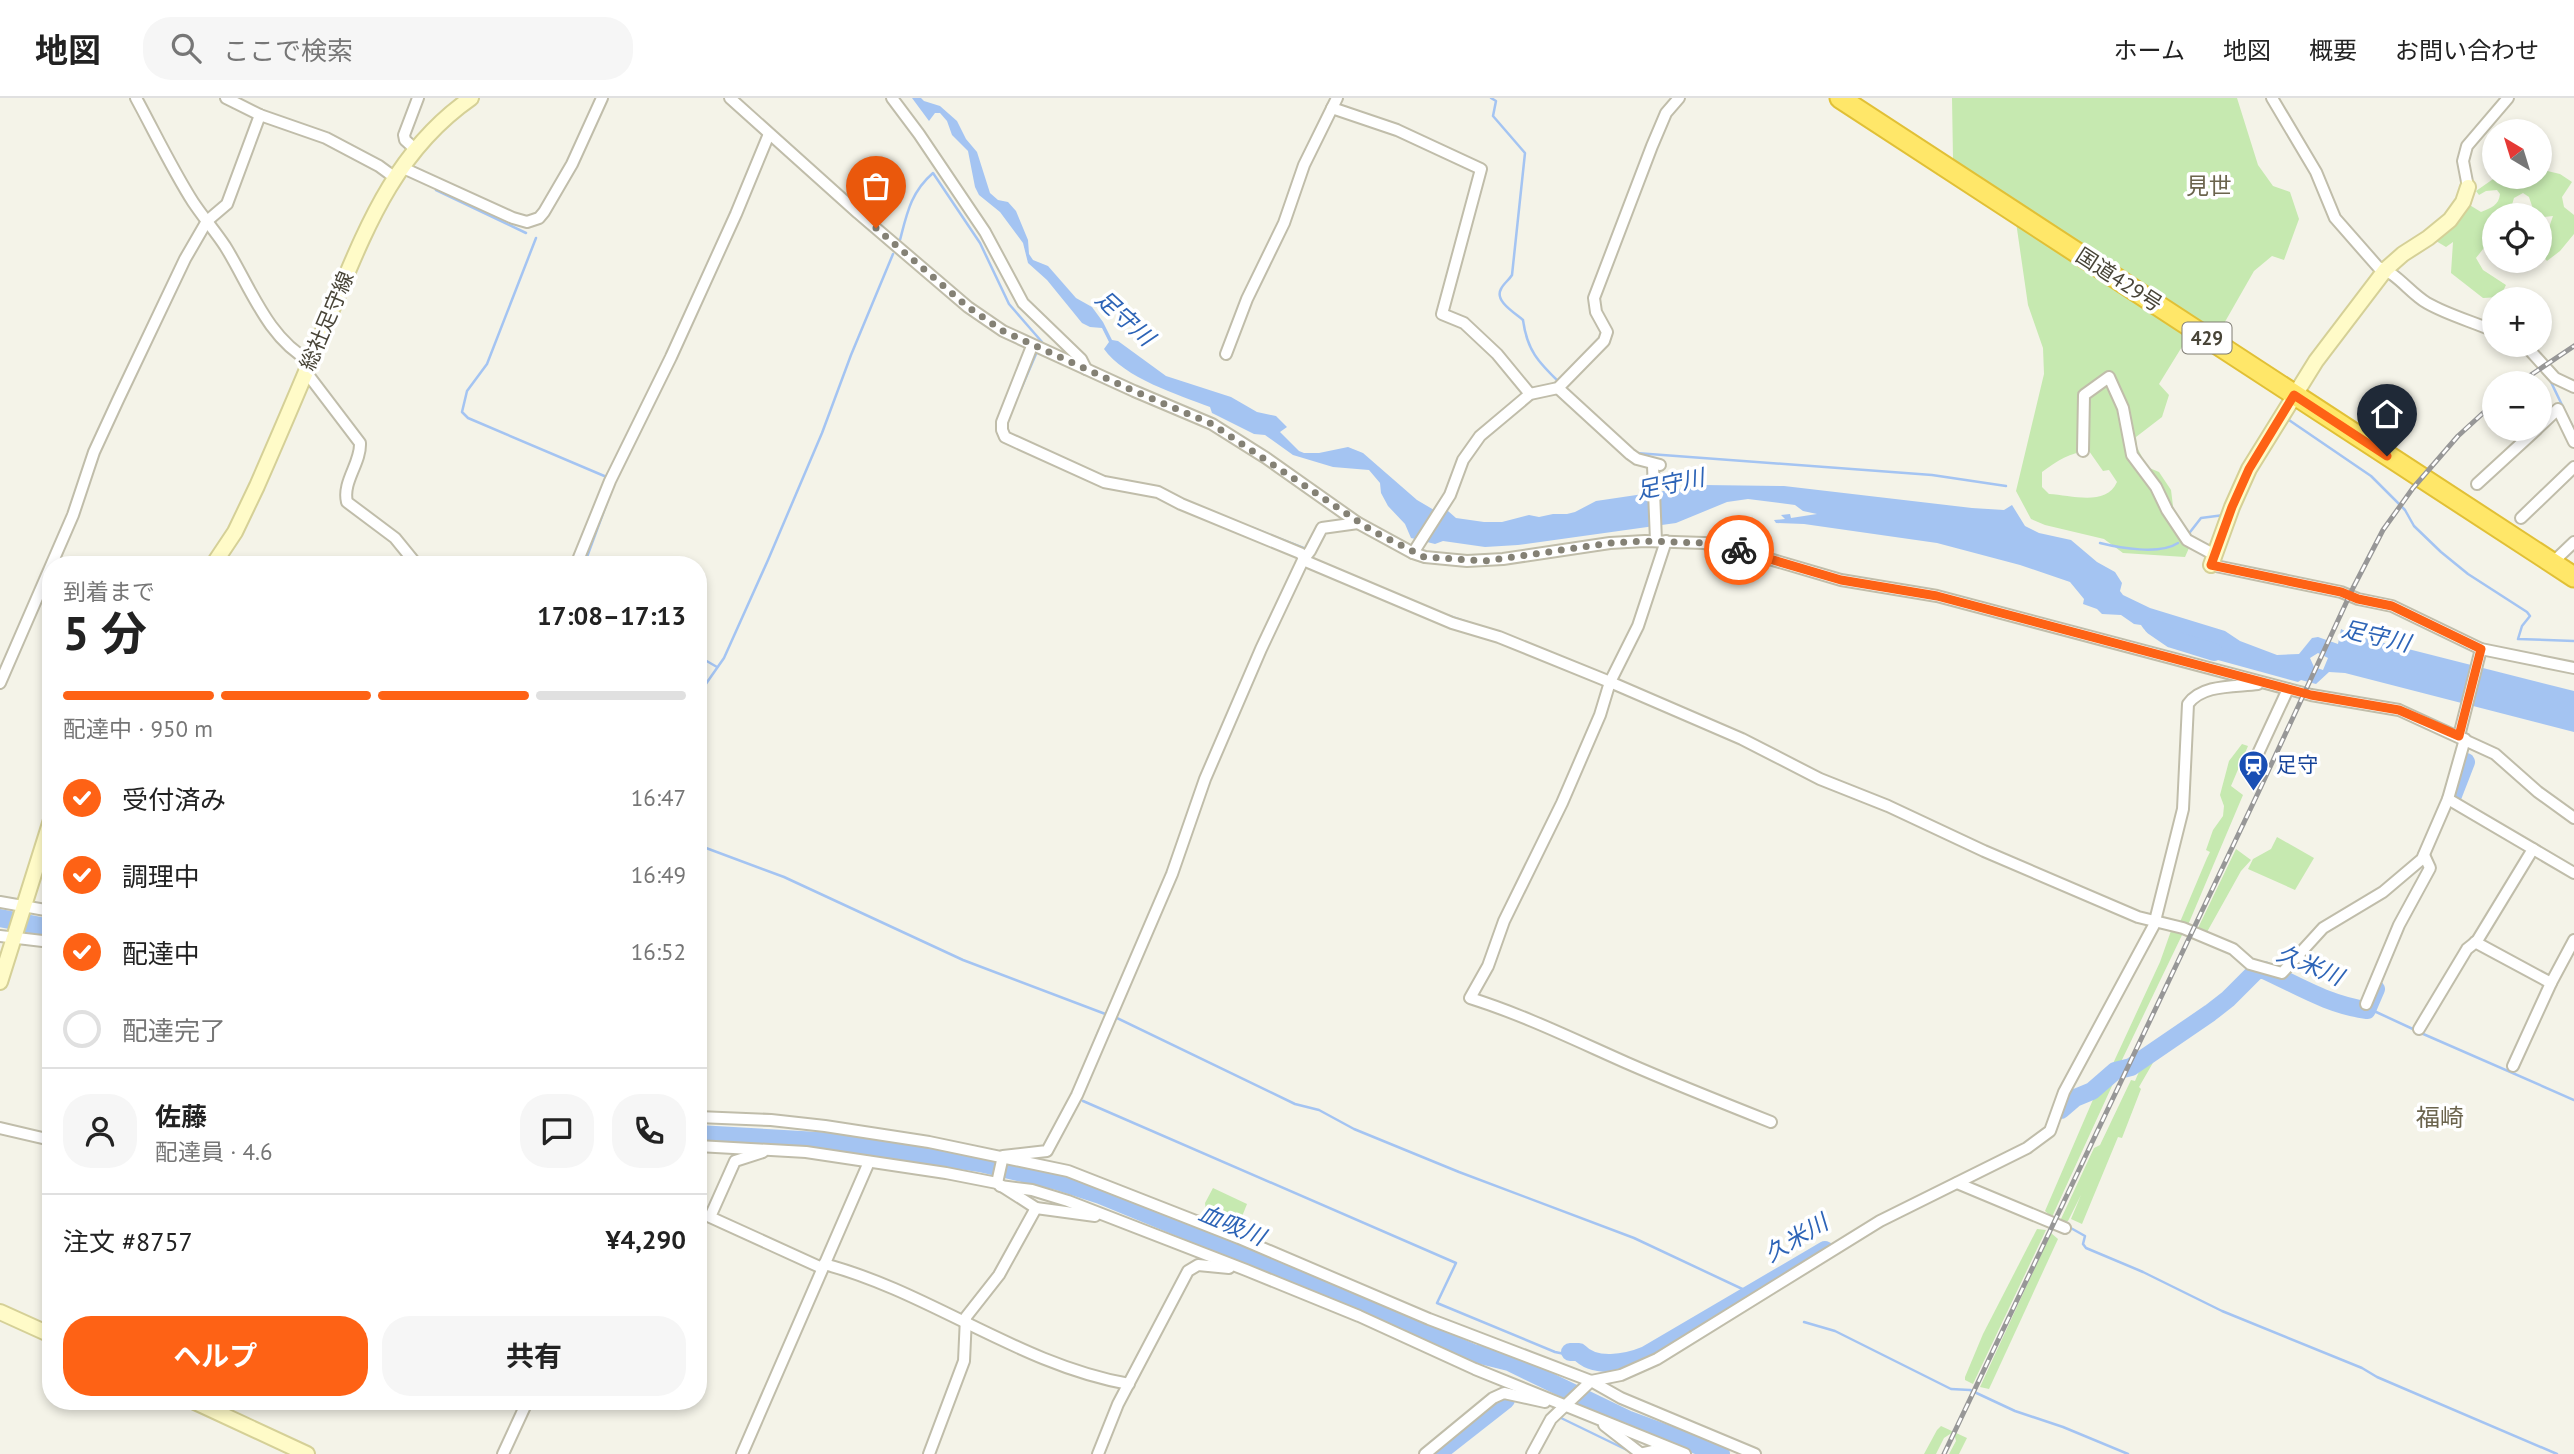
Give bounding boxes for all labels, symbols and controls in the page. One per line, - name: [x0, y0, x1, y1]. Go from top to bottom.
- search box: [143, 17, 633, 80]
- text: 地図: [35, 28, 101, 71]
- icon: search: [167, 29, 205, 67]
- text: ここで検索: [223, 34, 353, 67]
- text: ホーム: [2114, 35, 2185, 66]
- text: 地図: [2223, 35, 2271, 66]
- text: 概要: [2309, 35, 2357, 66]
- text: お問い合わせ: [2395, 35, 2539, 66]
- north arrow: [2482, 119, 2552, 189]
- map controls: [2482, 119, 2552, 441]
- pin: [846, 156, 906, 228]
- icon: bag: [857, 167, 895, 205]
- district label: 見世: [2186, 171, 2232, 200]
- button: locate: [2482, 203, 2552, 273]
- street label: 国道429号: [2071, 242, 2167, 317]
- street label: 総社足守線: [294, 267, 359, 374]
- water label: 足守川: [1090, 284, 1163, 353]
- button: +: [2482, 287, 2552, 357]
- road number: 429: [2182, 322, 2232, 354]
- button: −: [2482, 371, 2552, 441]
- pin: [2357, 384, 2417, 456]
- icon: home: [2368, 395, 2406, 433]
- water label: 足守川: [1633, 462, 1710, 505]
- courier: [1704, 515, 1774, 585]
- icon: bike: [1720, 531, 1758, 569]
- text: 到着まで: [63, 577, 155, 606]
- text: 17:08–17:13: [537, 599, 686, 632]
- text: 5 分: [63, 603, 147, 663]
- water label: 足守川: [2339, 614, 2416, 658]
- text: 配達中 · 950 m: [63, 714, 213, 743]
- station icon: 足守: [2236, 748, 2270, 792]
- place label: 足守: [2276, 751, 2318, 778]
- icon: check: [63, 779, 101, 817]
- text: 受付済み: [122, 783, 226, 816]
- text: 16:47: [631, 783, 686, 812]
- icon: check: [63, 856, 101, 894]
- text: 調理中: [122, 860, 200, 893]
- text: 16:49: [631, 860, 686, 889]
- icon: check: [63, 933, 101, 971]
- text: 配達中: [122, 937, 200, 970]
- text: 16:52: [631, 937, 686, 966]
- water label: 久米川: [2273, 938, 2350, 993]
- text: 配達完了: [122, 1014, 226, 1047]
- button: person: [63, 1094, 137, 1168]
- button: chat: [520, 1094, 594, 1168]
- button: phone: [612, 1094, 686, 1168]
- text: 佐藤: [155, 1100, 207, 1133]
- district label: 福崎: [2416, 1102, 2464, 1133]
- text: 配達員 · 4.6: [155, 1137, 272, 1166]
- water label: 血吸川: [1195, 1198, 1272, 1253]
- water label: 久米川: [1759, 1206, 1835, 1268]
- text: ¥4,290: [606, 1223, 686, 1256]
- text: 注文 #8757: [63, 1225, 193, 1258]
- button: ヘルプ: [63, 1316, 368, 1396]
- button: 共有: [382, 1316, 686, 1396]

